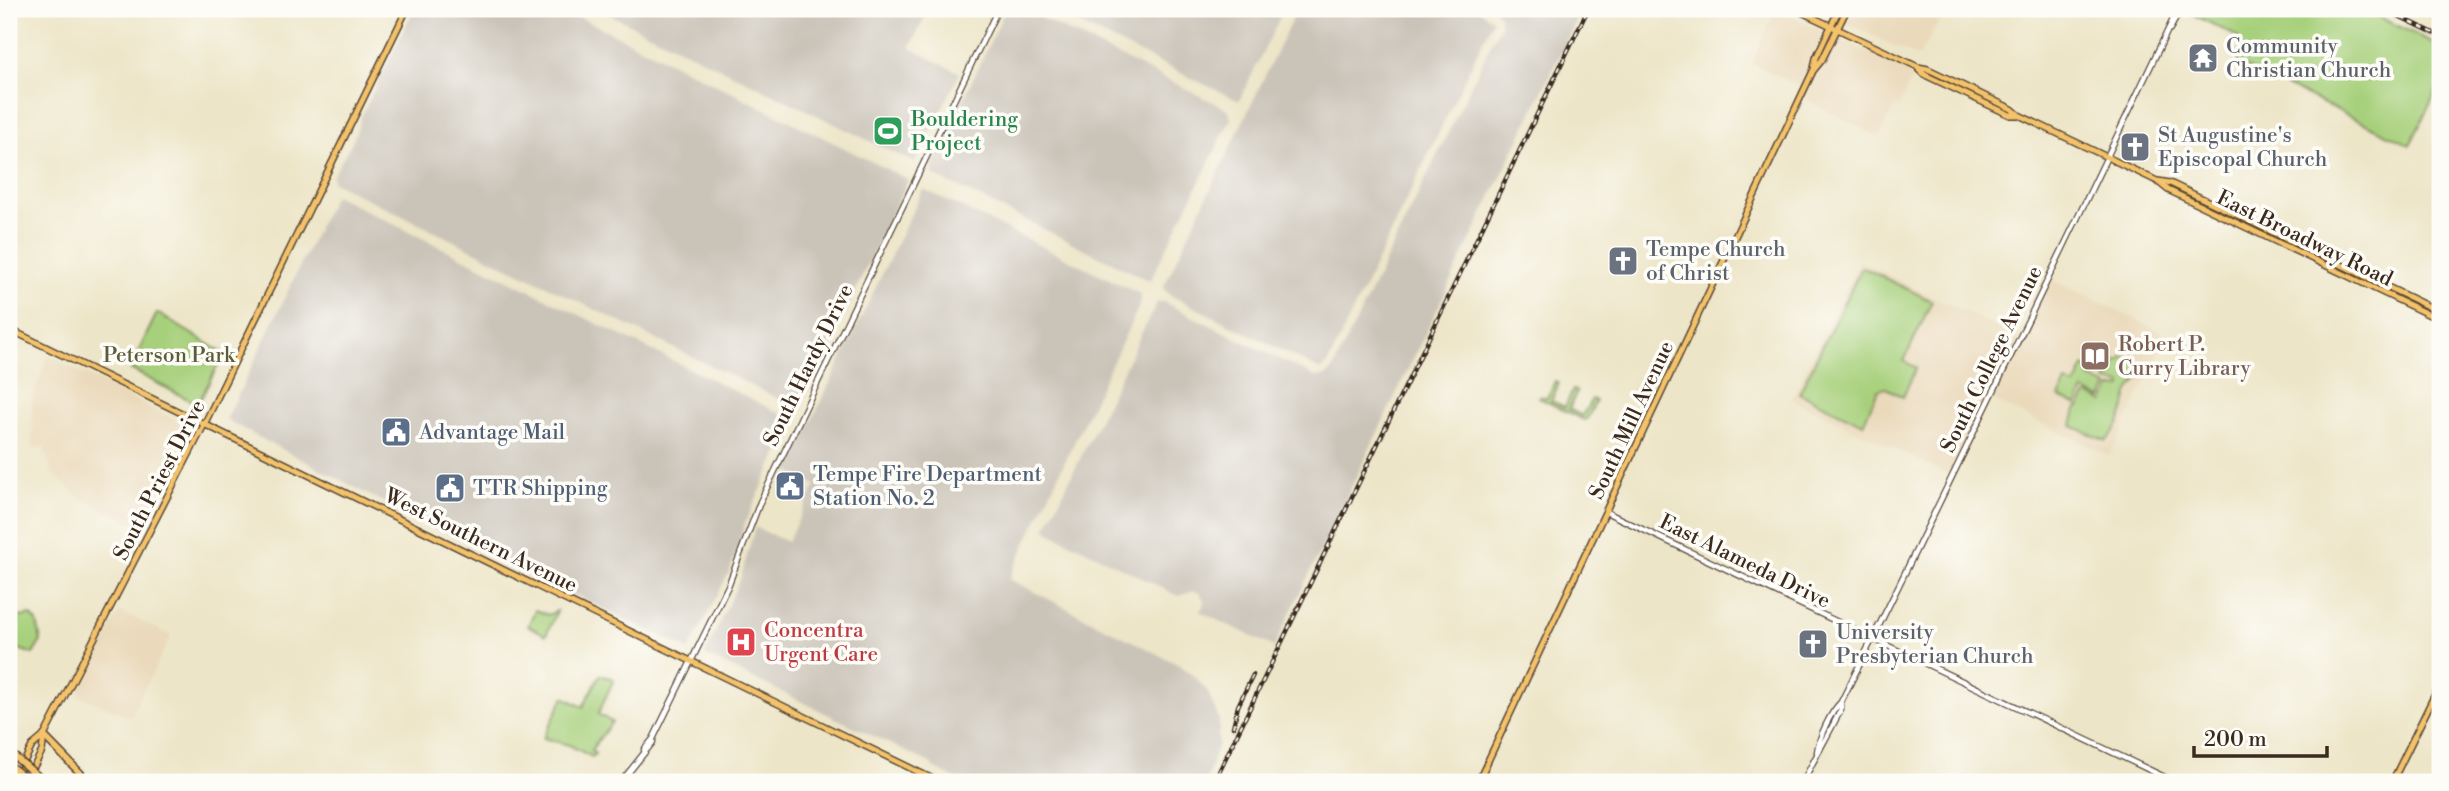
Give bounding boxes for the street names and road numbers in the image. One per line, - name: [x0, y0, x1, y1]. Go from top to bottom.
- street label: East Broadway Road: [2212, 185, 2397, 293]
- street label: South College Avenue: [1935, 262, 2048, 457]
- street label: South Hardy Drive: [758, 280, 859, 451]
- street label: South Mill Avenue: [1584, 337, 1680, 504]
- street label: South Priest Drive: [108, 396, 212, 565]
- street label: West Southern Avenue: [379, 482, 581, 599]
- street label: East Alameda Drive: [1655, 509, 1834, 615]

